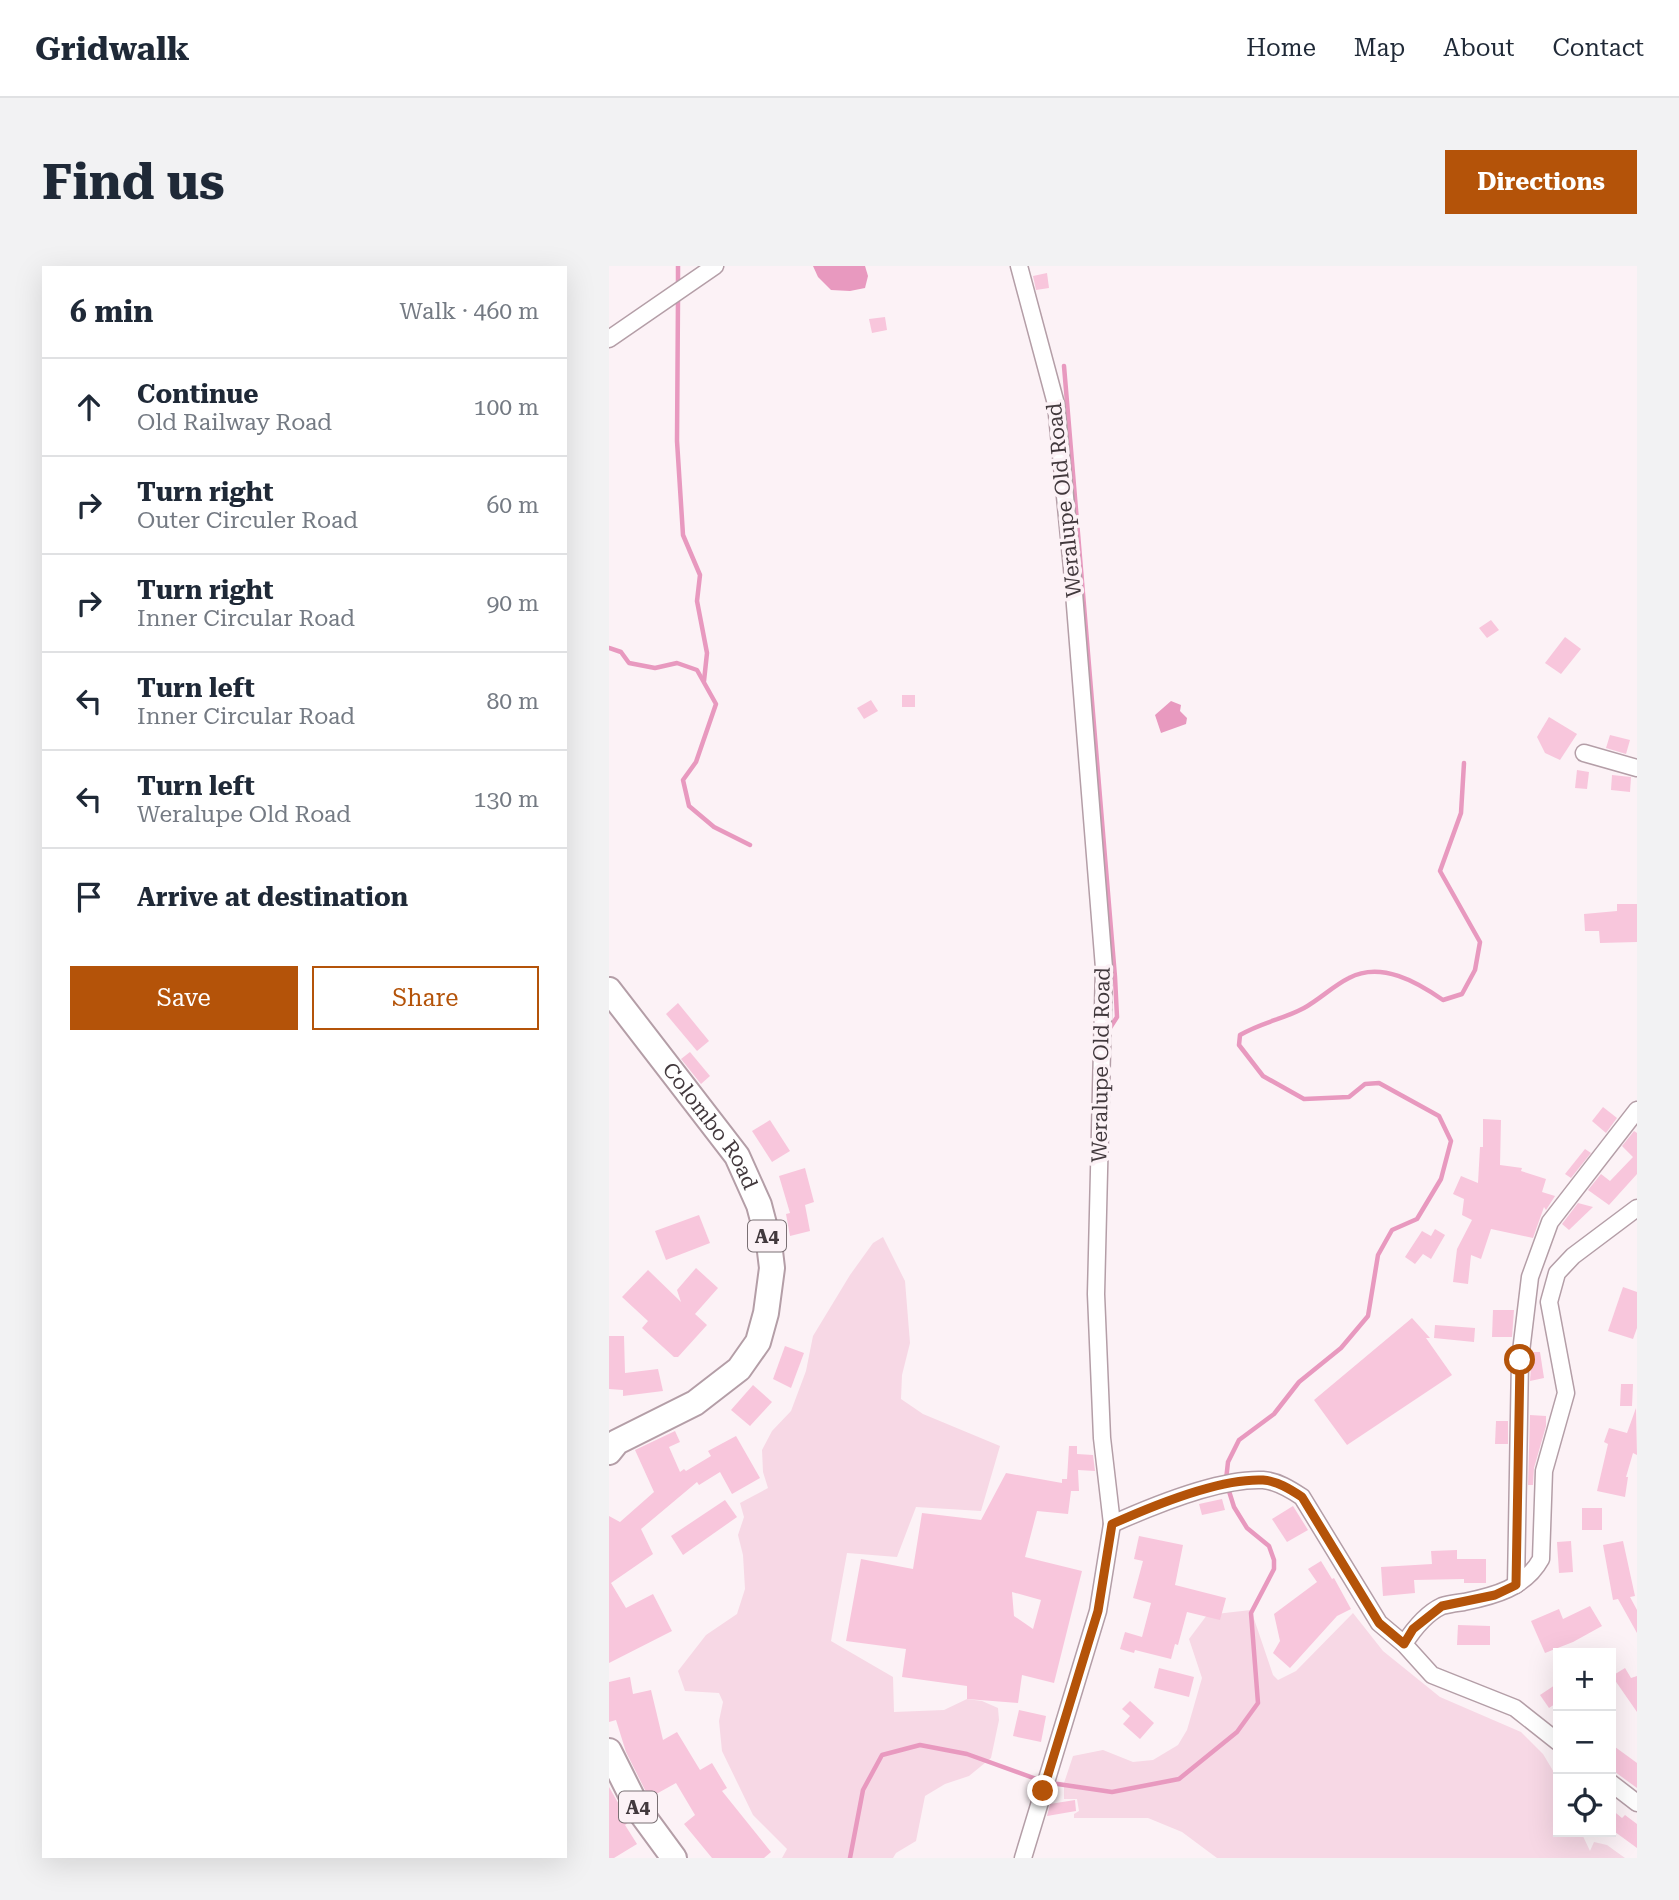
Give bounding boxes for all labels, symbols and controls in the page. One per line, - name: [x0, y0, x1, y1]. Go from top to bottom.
- text: Gridwalk: [35, 29, 189, 68]
- text: Home: [1246, 34, 1316, 62]
- text: Map: [1354, 34, 1405, 62]
- text: About: [1443, 34, 1514, 62]
- text: Contact: [1552, 34, 1644, 62]
- button: Directions: [1445, 150, 1637, 214]
- text: Find us: [42, 154, 225, 211]
- text: 6 min: [70, 294, 153, 329]
- text: Walk · 460 m: [400, 298, 539, 325]
- text: Continue: [137, 379, 259, 409]
- icon: ahead: [70, 388, 108, 426]
- text: 100 m: [474, 394, 539, 421]
- street label: Weralupe Old Road: [1042, 401, 1086, 598]
- text: Old Railway Road: [137, 409, 332, 436]
- text: Turn right: [137, 477, 273, 507]
- icon: right: [70, 486, 108, 524]
- text: 60 m: [486, 492, 539, 519]
- text: Outer Circuler Road: [137, 507, 358, 534]
- text: Turn right: [137, 575, 273, 605]
- icon: right: [70, 584, 108, 622]
- text: 90 m: [486, 590, 539, 617]
- text: Inner Circular Road: [137, 605, 355, 632]
- text: Turn left: [137, 673, 255, 703]
- icon: left: [70, 682, 108, 720]
- text: 80 m: [486, 688, 539, 715]
- text: Inner Circular Road: [137, 703, 355, 730]
- text: Turn left: [137, 771, 255, 801]
- icon: left: [70, 780, 108, 818]
- text: 130 m: [474, 786, 539, 813]
- text: Weralupe Old Road: [137, 801, 351, 828]
- icon: arrive: [70, 878, 108, 916]
- text: Arrive at destination: [137, 882, 408, 912]
- button: Save: [70, 966, 298, 1030]
- button: Share: [312, 966, 539, 1030]
- street label: Weralupe Old Road: [1087, 967, 1115, 1163]
- street label: Colombo Road: [658, 1058, 763, 1194]
- road number: A4: [748, 1220, 786, 1252]
- route start: [1504, 1344, 1535, 1375]
- map controls: [1553, 1648, 1616, 1837]
- button: +: [1553, 1648, 1616, 1711]
- button: −: [1553, 1711, 1616, 1774]
- button: locate: [1553, 1774, 1616, 1837]
- route end: [1027, 1775, 1058, 1806]
- road number: A4: [619, 1792, 657, 1822]

